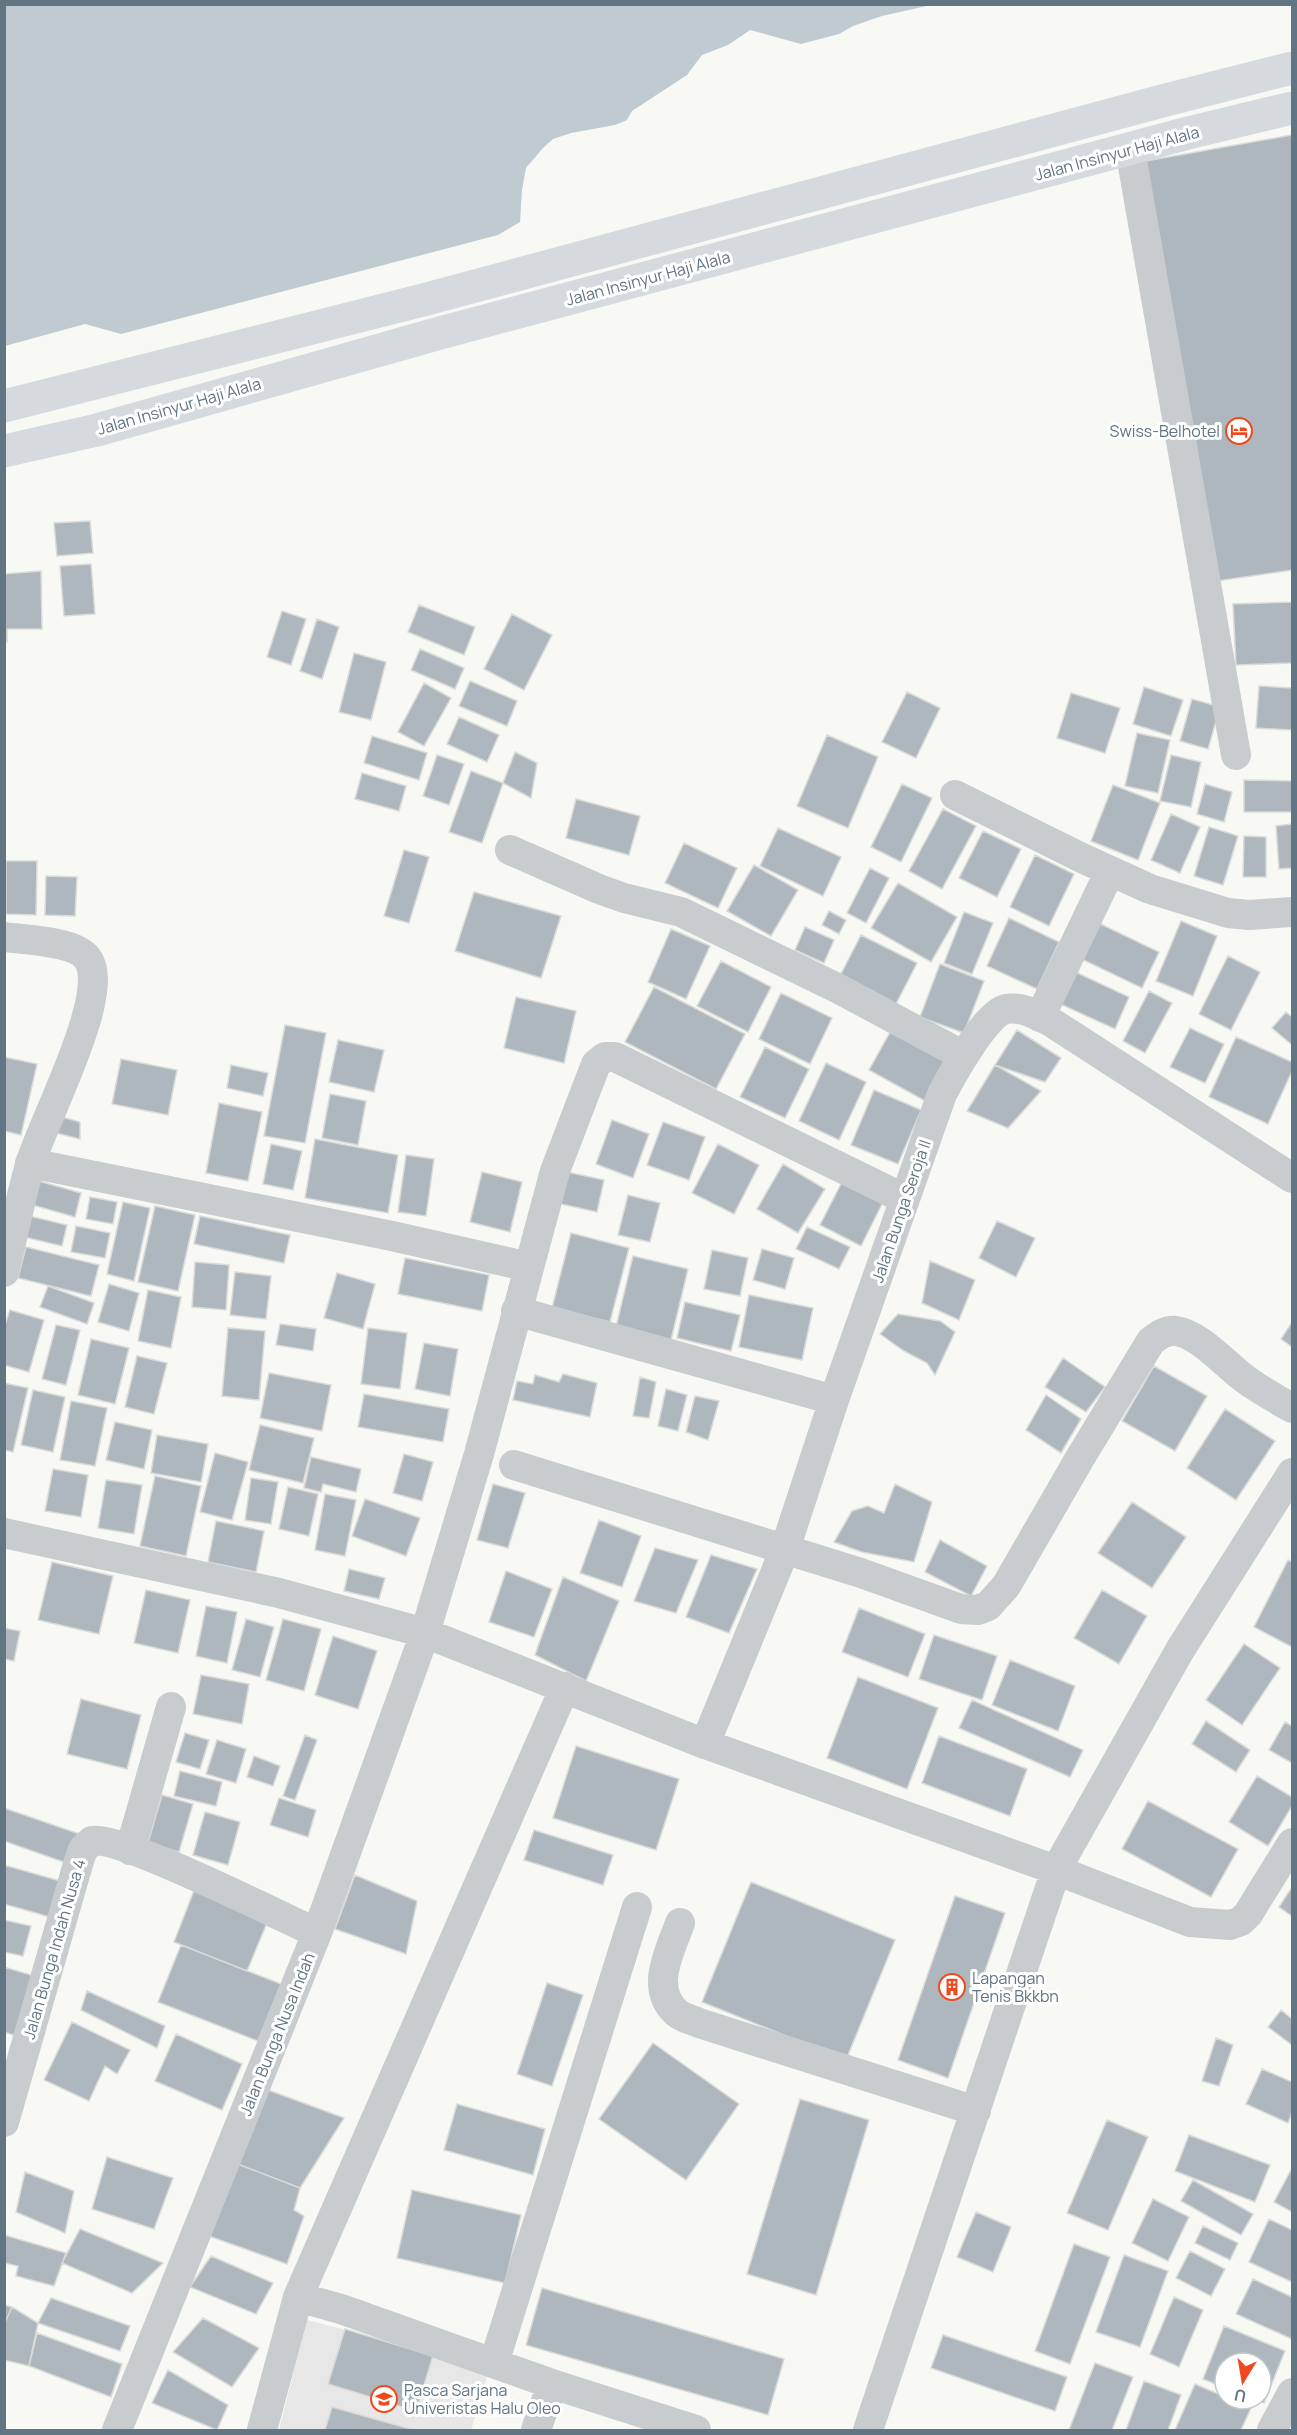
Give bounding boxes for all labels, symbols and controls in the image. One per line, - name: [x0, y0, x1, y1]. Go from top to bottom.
- street label: Jalan Insinyur Haji Alala: [1032, 120, 1202, 186]
- street label: Jalan Insinyur Haji Alala: [563, 245, 733, 311]
- street label: Jalan Insinyur Haji Alala: [95, 372, 263, 440]
- hotel icon: Swiss-Belhotel: [1224, 416, 1254, 446]
- place label: Swiss-Belhotel: [1110, 420, 1220, 442]
- street label: Jalan Bunga Seroja II: [866, 1137, 936, 1285]
- street label: Jalan Bunga Indah Nusa 4: [18, 1856, 90, 2042]
- street label: Jalan Bunga Nusa Indah: [234, 1949, 320, 2119]
- place label: Lapangan Tenis Bkkbn: [972, 1967, 1059, 2007]
- building icon: Lapangan Tenis Bkkbn: [937, 1972, 967, 2002]
- north arrow: [1213, 2351, 1273, 2411]
- place label: Pasca Sarjana Univeristas Halu Oleo: [404, 2379, 561, 2419]
- school or university icon: Pasca Sarjana Univeristas Halu Oleo: [369, 2384, 399, 2414]
- text: U: [1232, 2384, 1248, 2408]

